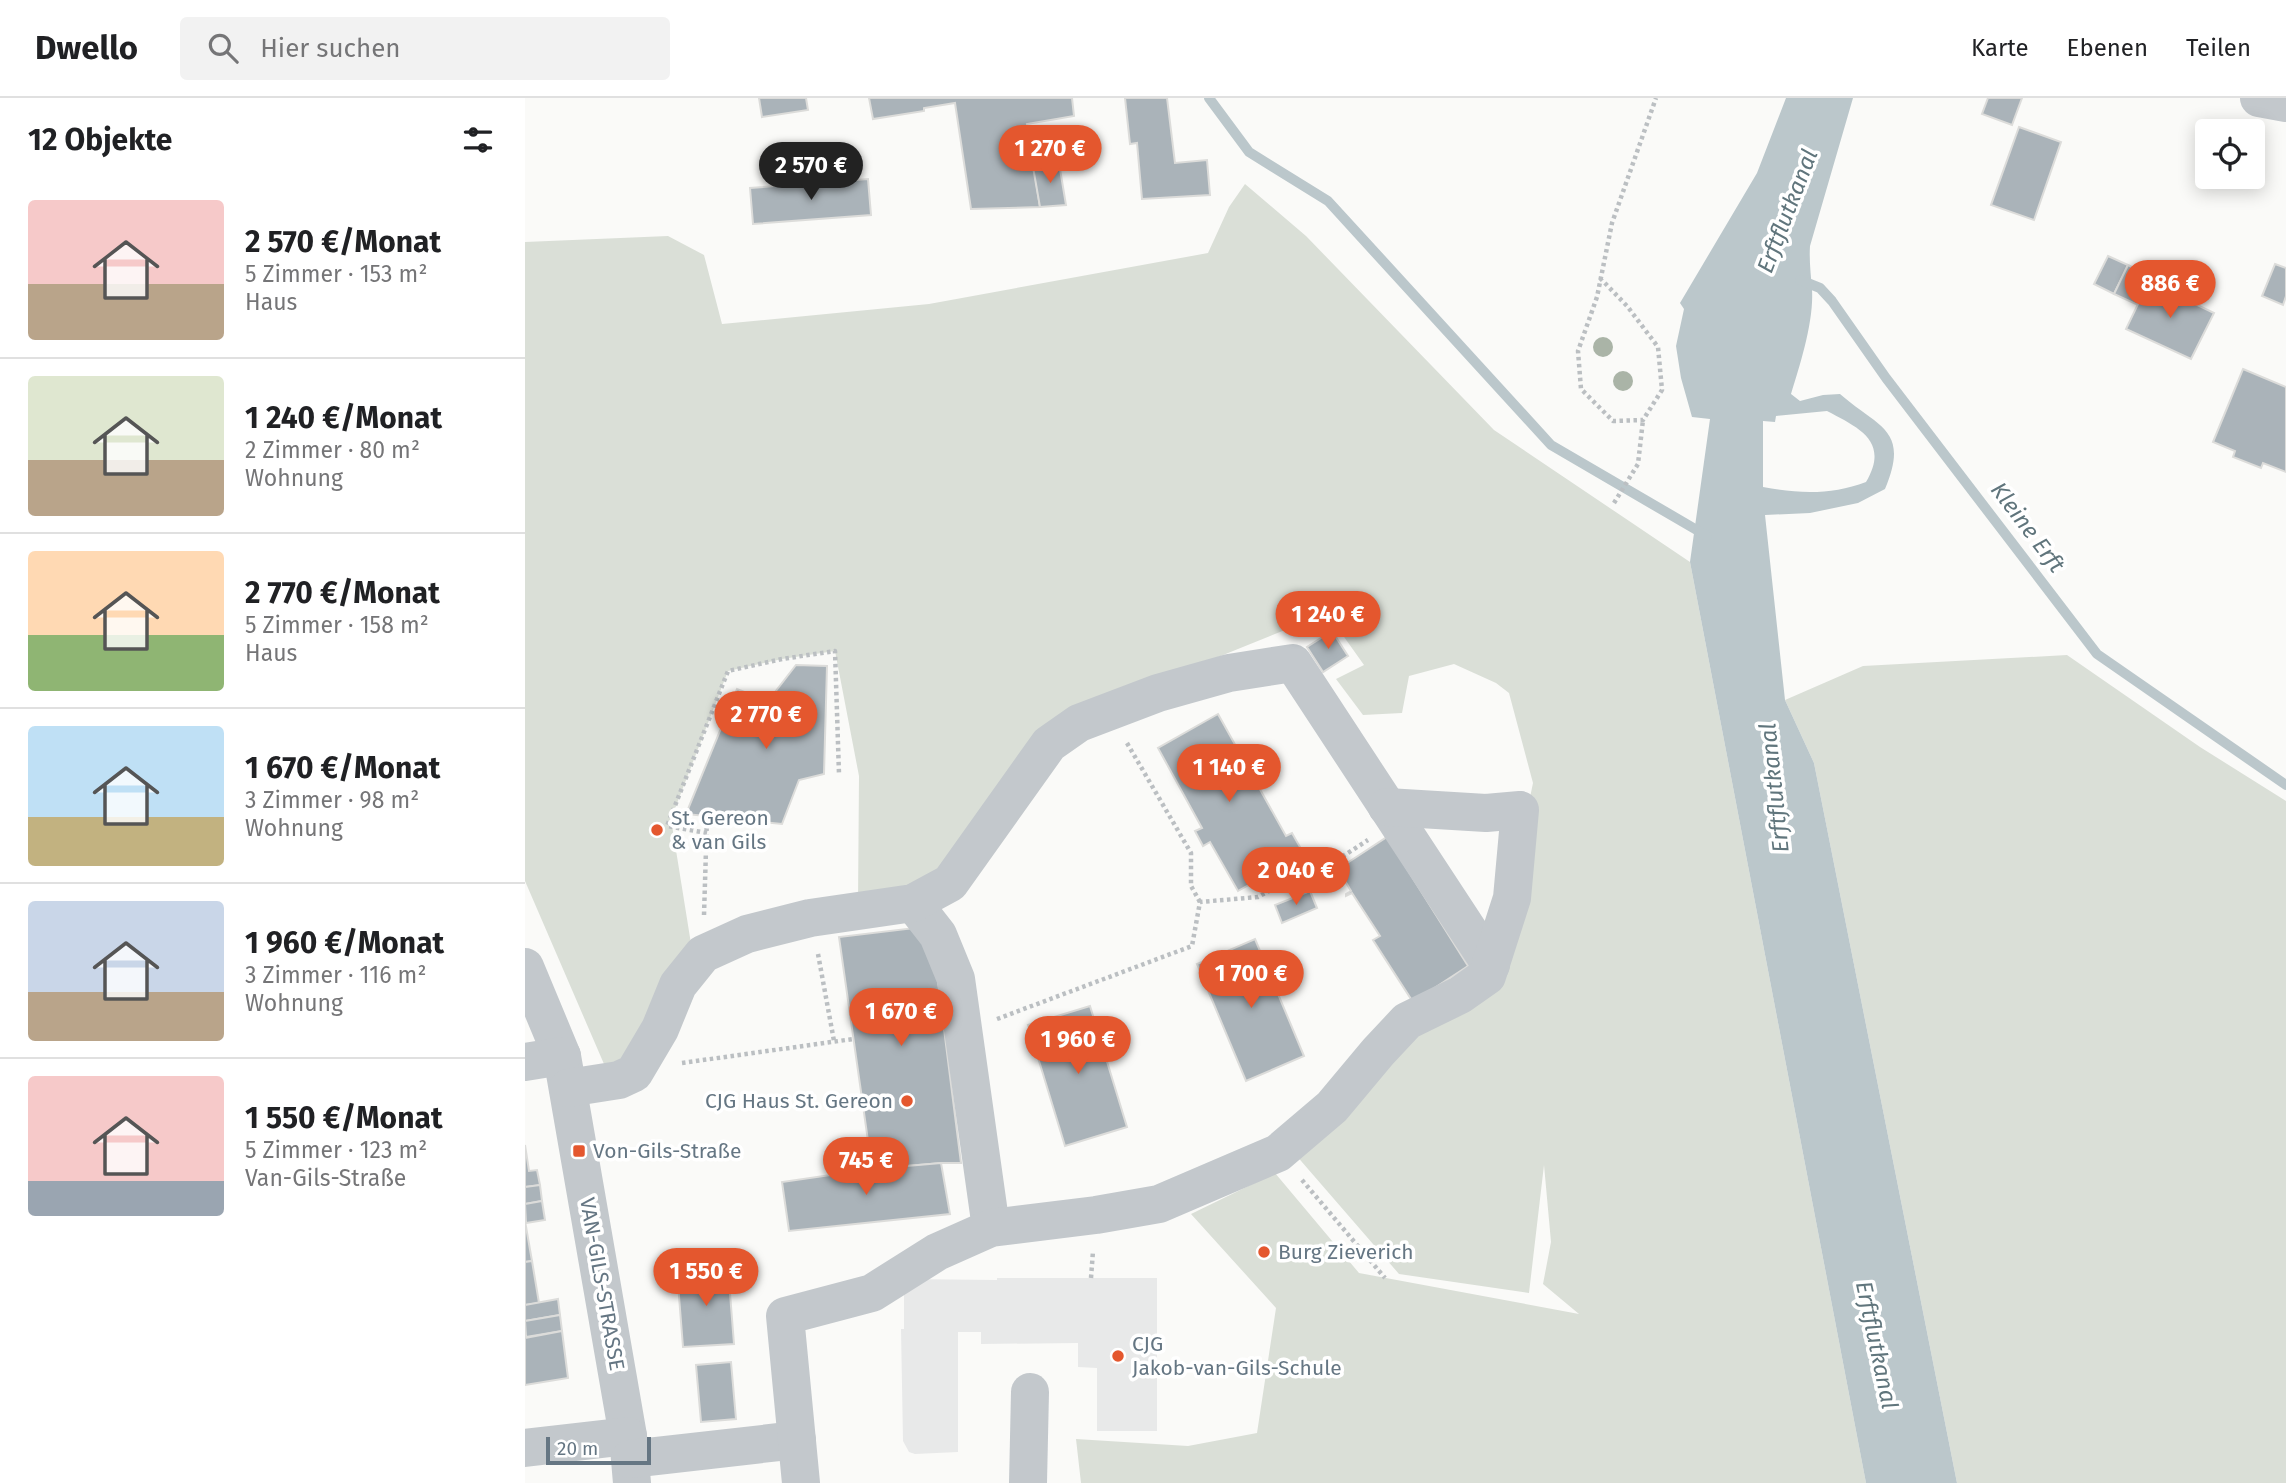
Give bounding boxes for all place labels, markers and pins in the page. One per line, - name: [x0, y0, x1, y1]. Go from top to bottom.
- pin: 1 270 €: [985, 126, 1115, 185]
- pin: 2 570 €: [746, 142, 876, 202]
- pin: 886 €: [2121, 260, 2219, 320]
- pin: 1 240 €: [1263, 592, 1393, 651]
- pin: 2 770 €: [701, 692, 831, 751]
- pin: 1 140 €: [1164, 744, 1294, 804]
- place label: St. Gereon & van Gils: [671, 805, 769, 855]
- marker: St. Gereon & van Gils: [649, 822, 665, 838]
- pin: 2 040 €: [1231, 848, 1361, 907]
- pin: 1 700 €: [1186, 950, 1316, 1010]
- pin: 1 670 €: [836, 988, 966, 1048]
- pin: 1 960 €: [1013, 1016, 1143, 1076]
- place label: CJG Haus St. Gereon: [705, 1088, 893, 1114]
- marker: CJG Haus St. Gereon: [899, 1093, 915, 1109]
- place label: Von-Gils-Straße: [593, 1138, 741, 1164]
- pin: 745 €: [817, 1138, 915, 1197]
- marker: Von-Gils-Straße: [571, 1143, 587, 1159]
- place label: Burg Zieverich: [1278, 1239, 1414, 1265]
- marker: Burg Zieverich: [1256, 1244, 1272, 1260]
- pin: 1 550 €: [641, 1248, 771, 1308]
- place label: CJG Jakob-van-Gils-Schule: [1132, 1331, 1342, 1381]
- marker: CJG Jakob-van-Gils-Schule: [1110, 1348, 1126, 1364]

